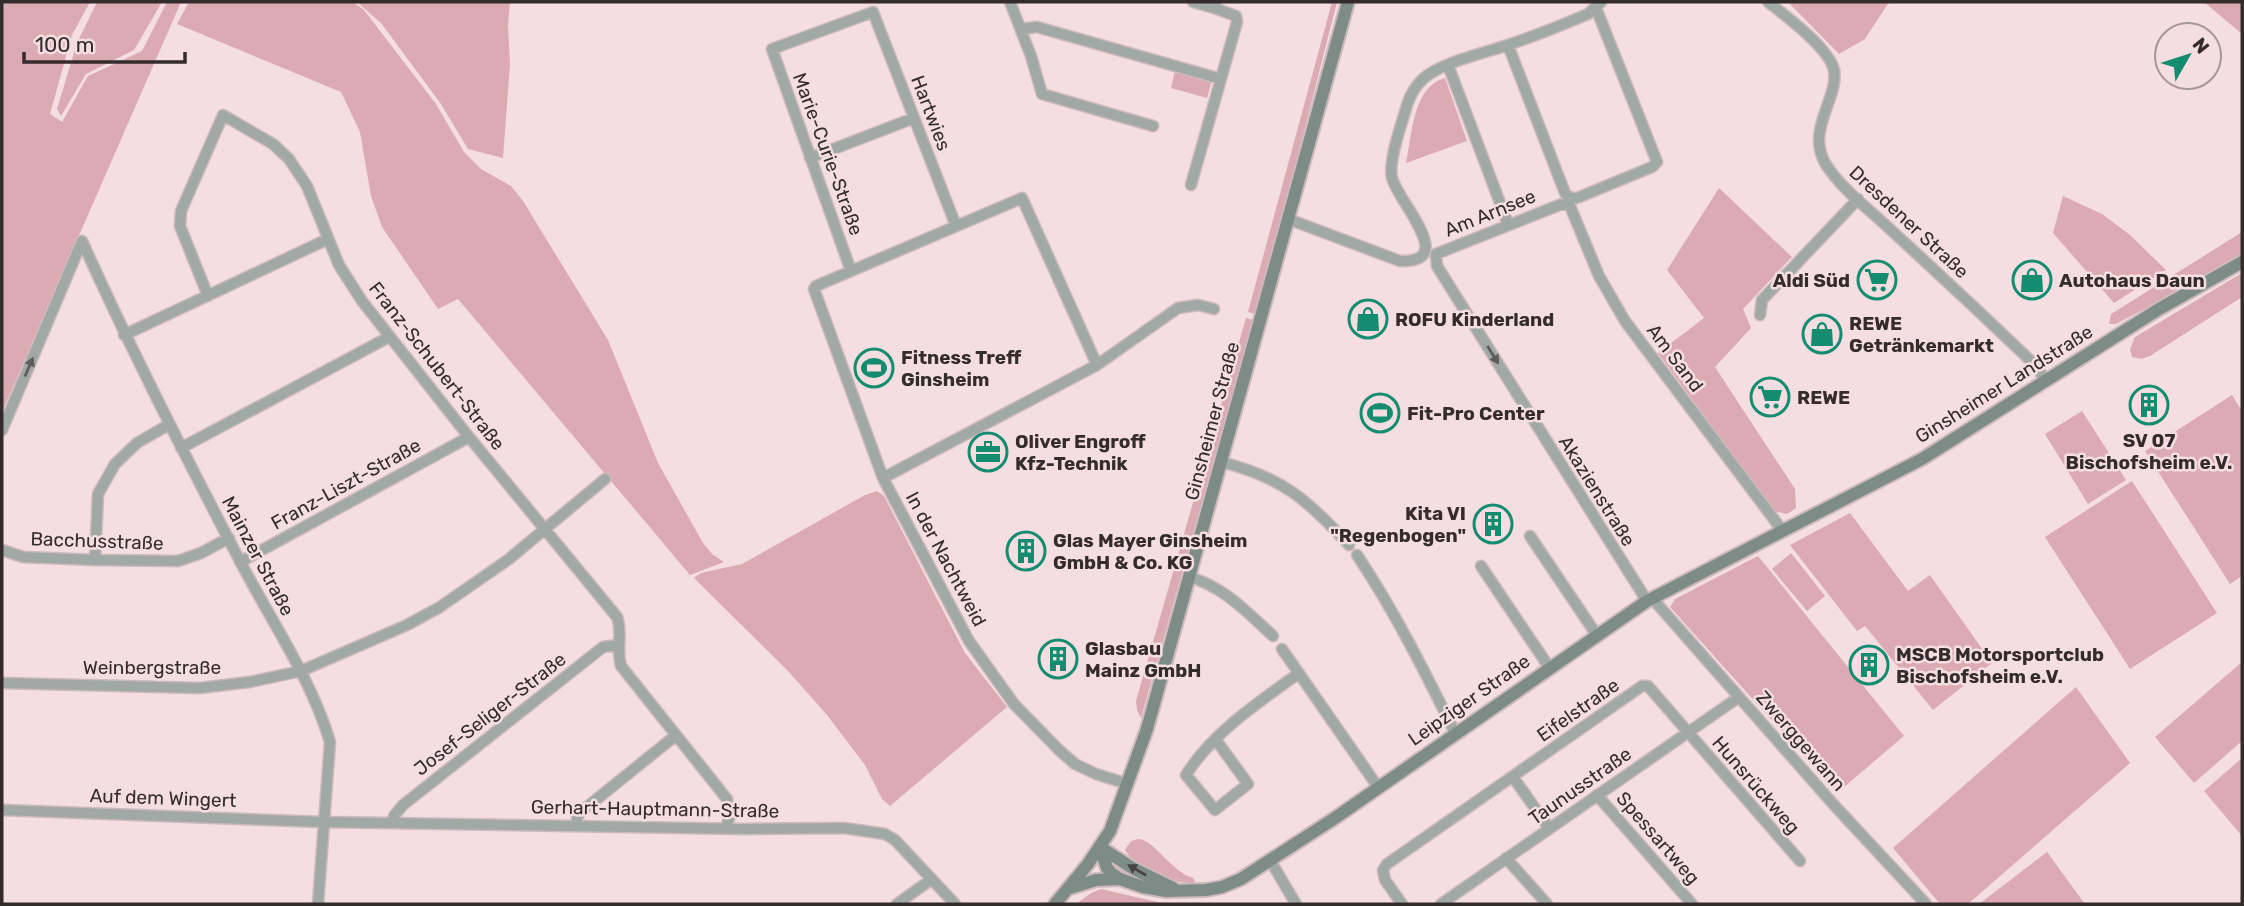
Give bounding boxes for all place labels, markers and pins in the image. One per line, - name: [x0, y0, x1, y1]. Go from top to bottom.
- supermarket icon: Aldi Süd: [1856, 259, 1898, 301]
- shop icon: Autohaus Daun: [2011, 259, 2053, 301]
- place label: Aldi Süd: [1773, 269, 1850, 292]
- place label: Autohaus Daun: [2059, 269, 2205, 292]
- shop icon: ROFU Kinderland: [1347, 298, 1389, 340]
- place label: ROFU Kinderland: [1395, 308, 1554, 331]
- place label: REWE Getränkemarkt: [1849, 312, 1994, 357]
- shop icon: REWE Getränkemarkt: [1801, 313, 1843, 355]
- place label: Fitness Treff Ginsheim: [901, 346, 1022, 391]
- sports icon: Fitness Treff Ginsheim: [853, 347, 895, 389]
- supermarket icon: REWE: [1749, 376, 1791, 418]
- building icon: SV 07 Bischofsheim e.V.: [2128, 384, 2170, 426]
- place label: REWE: [1797, 386, 1850, 409]
- sports icon: Fit-Pro Center: [1359, 392, 1401, 434]
- place label: Fit-Pro Center: [1407, 402, 1545, 425]
- place label: SV 07 Bischofsheim e.V.: [2066, 429, 2232, 474]
- place label: Oliver Engroff Kfz-Technik: [1015, 430, 1146, 475]
- office icon: Oliver Engroff Kfz-Technik: [967, 431, 1009, 473]
- place label: Kita VI "Regenbogen": [1330, 502, 1466, 547]
- building icon: Kita VI "Regenbogen": [1472, 503, 1514, 545]
- place label: Glas Mayer Ginsheim GmbH & Co. KG: [1053, 529, 1247, 574]
- building icon: Glas Mayer Ginsheim GmbH & Co. KG: [1005, 530, 1047, 572]
- place label: Glasbau Mainz GmbH: [1085, 637, 1201, 682]
- building icon: Glasbau Mainz GmbH: [1037, 638, 1079, 680]
- place label: MSCB Motorsportclub Bischofsheim e.V.: [1896, 643, 2104, 688]
- building icon: MSCB Motorsportclub Bischofsheim e.V.: [1848, 644, 1890, 686]

